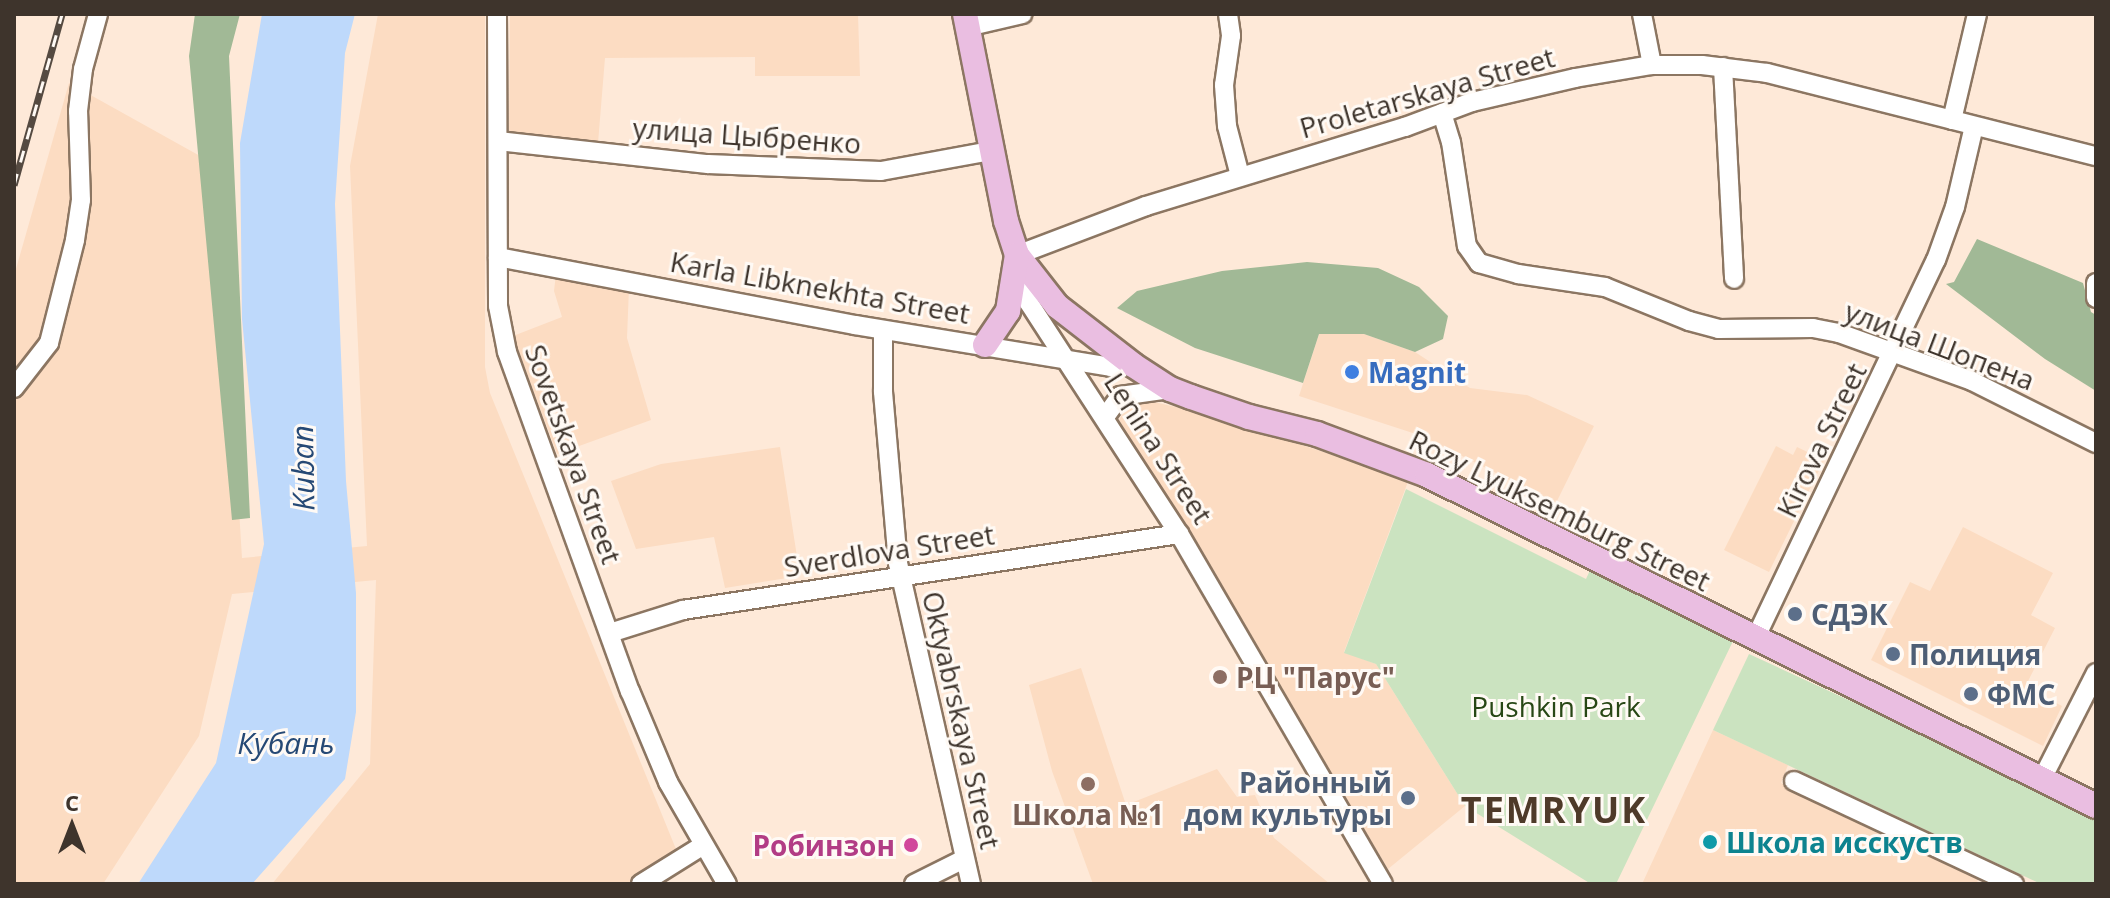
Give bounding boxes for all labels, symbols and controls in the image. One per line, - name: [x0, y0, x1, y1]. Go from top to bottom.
- street label: Proletarskaya Street: [1296, 40, 1558, 144]
- street label: улица Цыбренко: [632, 110, 862, 160]
- street label: Karla Libknekhta Street: [668, 244, 972, 330]
- street label: улица Шопена: [1840, 293, 2040, 397]
- street label: Sovetskaya Street: [519, 340, 629, 568]
- place label: Magnit: [1368, 355, 1466, 389]
- street label: Kirova Street: [1769, 357, 1873, 523]
- marker: Magnit: [1343, 363, 1361, 381]
- street label: Lenina Street: [1098, 366, 1220, 530]
- street label: Rozy Lyuksemburg Street: [1404, 422, 1716, 598]
- water label: Kuban: [284, 425, 322, 511]
- street label: Sverdlova Street: [781, 517, 997, 583]
- street label: Oktyabrskaya Street: [916, 588, 1008, 852]
- place label: СДЭК: [1811, 597, 1888, 631]
- marker: СДЭК: [1786, 605, 1804, 623]
- place label: Полиция: [1909, 637, 2041, 671]
- marker: Полиция: [1884, 645, 1902, 663]
- place label: РЦ "Парус": [1236, 660, 1395, 694]
- marker: РЦ "Парус": [1211, 668, 1229, 686]
- place label: ФМС: [1987, 677, 2055, 711]
- marker: ФМС: [1962, 685, 1980, 703]
- park label: Pushkin Park: [1471, 689, 1641, 723]
- water label: Кубань: [237, 725, 335, 761]
- place label: Районный дом культуры: [1184, 765, 1392, 831]
- marker: Школа №1: [1079, 775, 1097, 793]
- north arrow: [32, 786, 112, 866]
- text: С: [65, 787, 79, 817]
- district label: TEMRYUK: [1461, 788, 1647, 832]
- marker: Районный дом культуры: [1399, 789, 1417, 807]
- place label: Школа №1: [1012, 797, 1164, 831]
- place label: Школа исскуств: [1726, 825, 1963, 859]
- place label: Робинзон: [753, 828, 895, 862]
- marker: Школа исскуств: [1701, 833, 1719, 851]
- marker: Робинзон: [902, 836, 920, 854]

